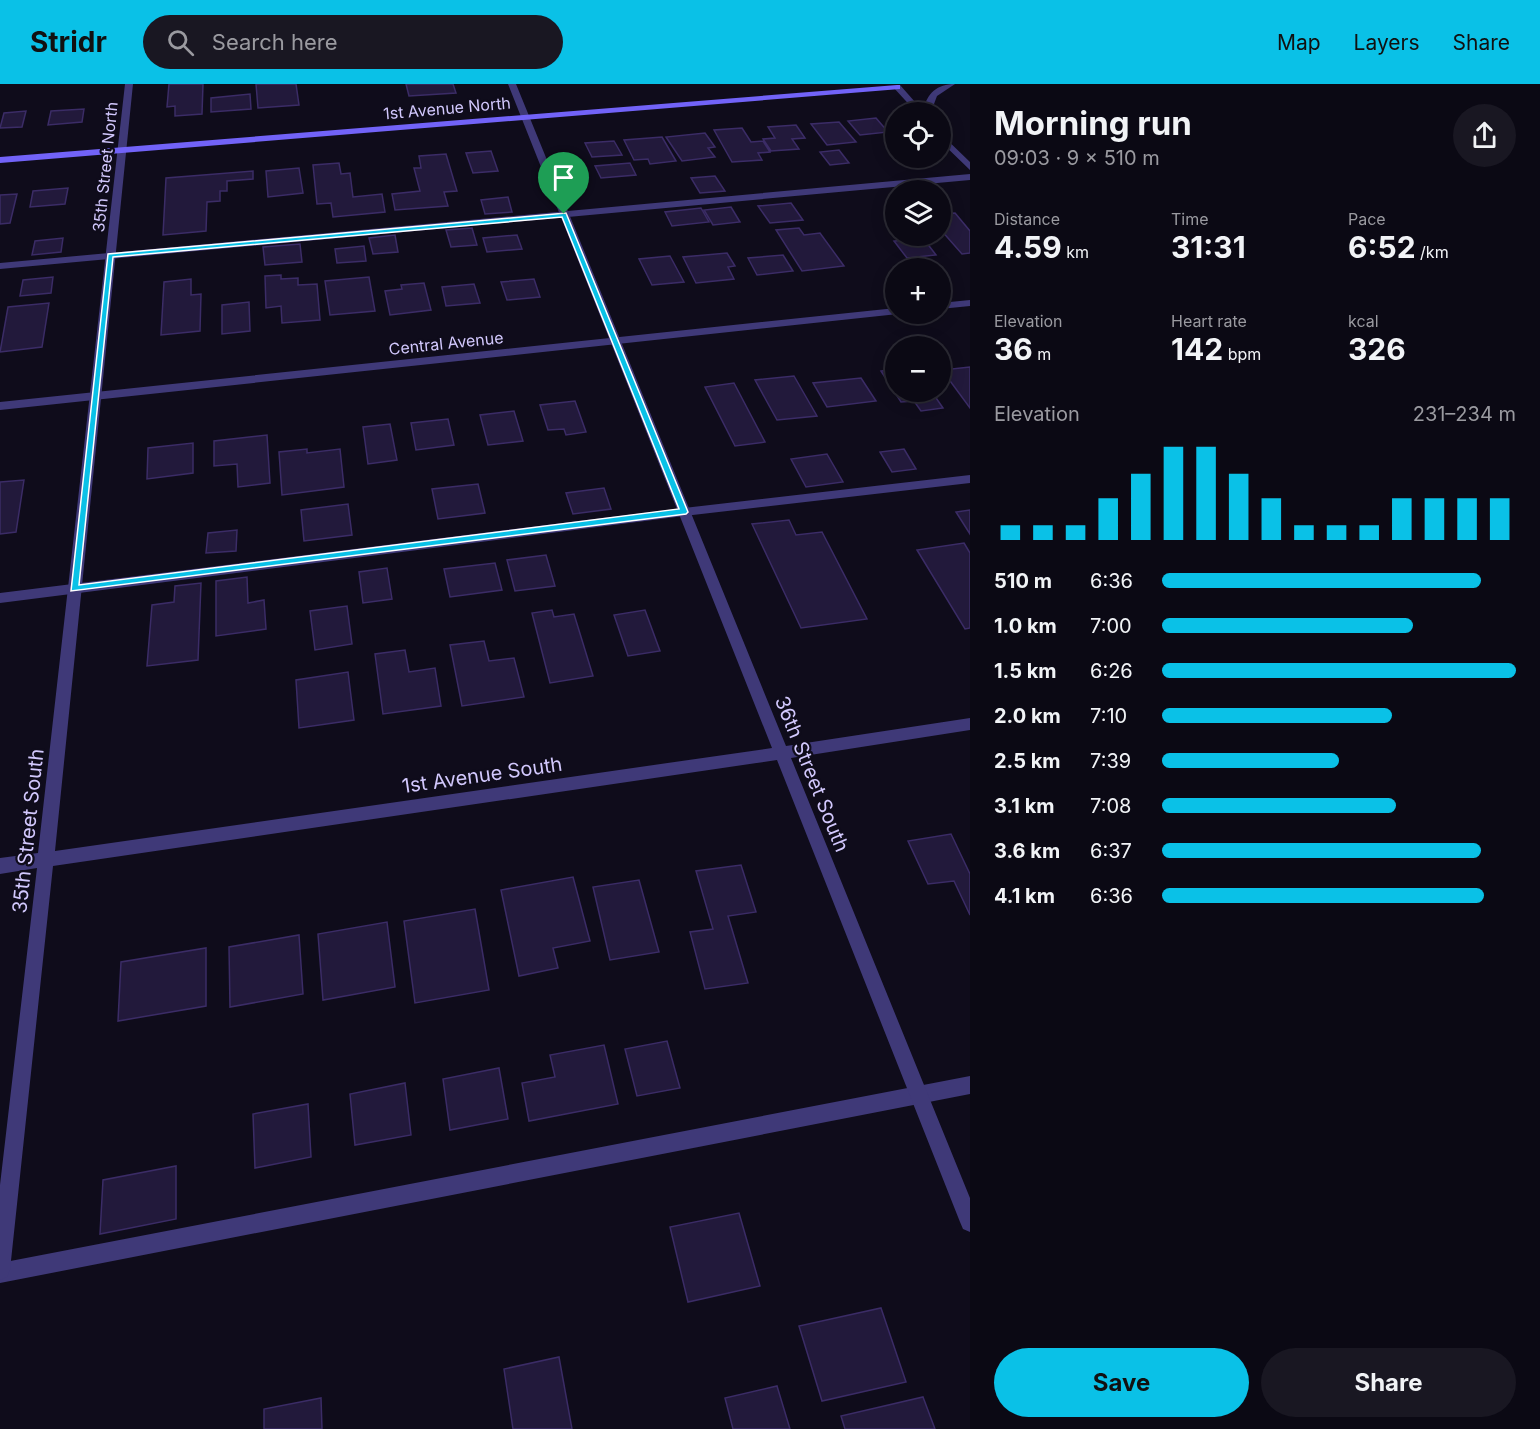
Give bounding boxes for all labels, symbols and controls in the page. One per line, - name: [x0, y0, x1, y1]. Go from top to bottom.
- search box: [143, 15, 563, 69]
- text: Stridr: [30, 25, 107, 59]
- icon: search: [164, 26, 197, 59]
- text: Search here: [212, 29, 338, 55]
- text: Map: [1277, 30, 1321, 55]
- text: Layers: [1354, 30, 1420, 55]
- text: Share: [1453, 30, 1510, 55]
- street label: 1st Avenue North: [382, 92, 512, 124]
- street label: 35th Street North: [88, 101, 122, 233]
- map controls: [885, 102, 951, 402]
- button: locate: [885, 102, 951, 168]
- text: Morning run: [994, 103, 1192, 143]
- button: share: [1453, 104, 1516, 167]
- text: 09:03 · 9 × 510 m: [994, 146, 1160, 170]
- pin: [538, 152, 589, 214]
- icon: arrive: [547, 161, 580, 194]
- button: layers: [885, 180, 951, 246]
- text: Distance: [994, 209, 1060, 229]
- text: Time: [1171, 209, 1209, 229]
- text: Pace: [1348, 209, 1386, 229]
- text: 4.59: [994, 229, 1062, 265]
- text: 31:31: [1171, 229, 1246, 265]
- text: 6:52: [1348, 229, 1416, 265]
- text: km: [1062, 242, 1089, 262]
- text: /km: [1416, 242, 1449, 262]
- button: +: [885, 258, 951, 324]
- text: Elevation: [994, 311, 1063, 331]
- text: Heart rate: [1171, 311, 1247, 331]
- text: kcal: [1348, 311, 1379, 331]
- street label: Central Avenue: [388, 327, 504, 359]
- text: 36: [994, 331, 1033, 367]
- text: 142: [1171, 331, 1223, 367]
- text: 326: [1348, 331, 1406, 367]
- button: −: [885, 336, 951, 402]
- text: m: [1033, 344, 1051, 364]
- text: bpm: [1223, 344, 1261, 364]
- text: Elevation: [994, 402, 1080, 426]
- text: 231–234 m: [1413, 402, 1516, 426]
- text: 510 m: [994, 569, 1052, 593]
- text: 6:36: [1090, 569, 1133, 593]
- text: 1.0 km: [994, 614, 1057, 638]
- text: 7:00: [1090, 614, 1132, 638]
- text: 1.5 km: [994, 659, 1057, 683]
- text: 6:26: [1090, 659, 1133, 683]
- street label: 36th Street South: [770, 693, 854, 855]
- text: 2.0 km: [994, 704, 1061, 728]
- text: 7:10: [1090, 704, 1127, 728]
- street label: 35th Street South: [7, 747, 49, 915]
- text: 2.5 km: [994, 749, 1061, 773]
- text: 7:39: [1090, 749, 1131, 773]
- street label: 1st Avenue South: [400, 752, 564, 798]
- text: 3.1 km: [994, 794, 1055, 818]
- text: 7:08: [1090, 794, 1131, 818]
- text: 3.6 km: [994, 839, 1060, 863]
- text: 6:37: [1090, 839, 1132, 863]
- text: 4.1 km: [994, 884, 1055, 908]
- text: 6:36: [1090, 884, 1133, 908]
- button: Save: [994, 1348, 1249, 1417]
- button: Share: [1261, 1348, 1516, 1417]

